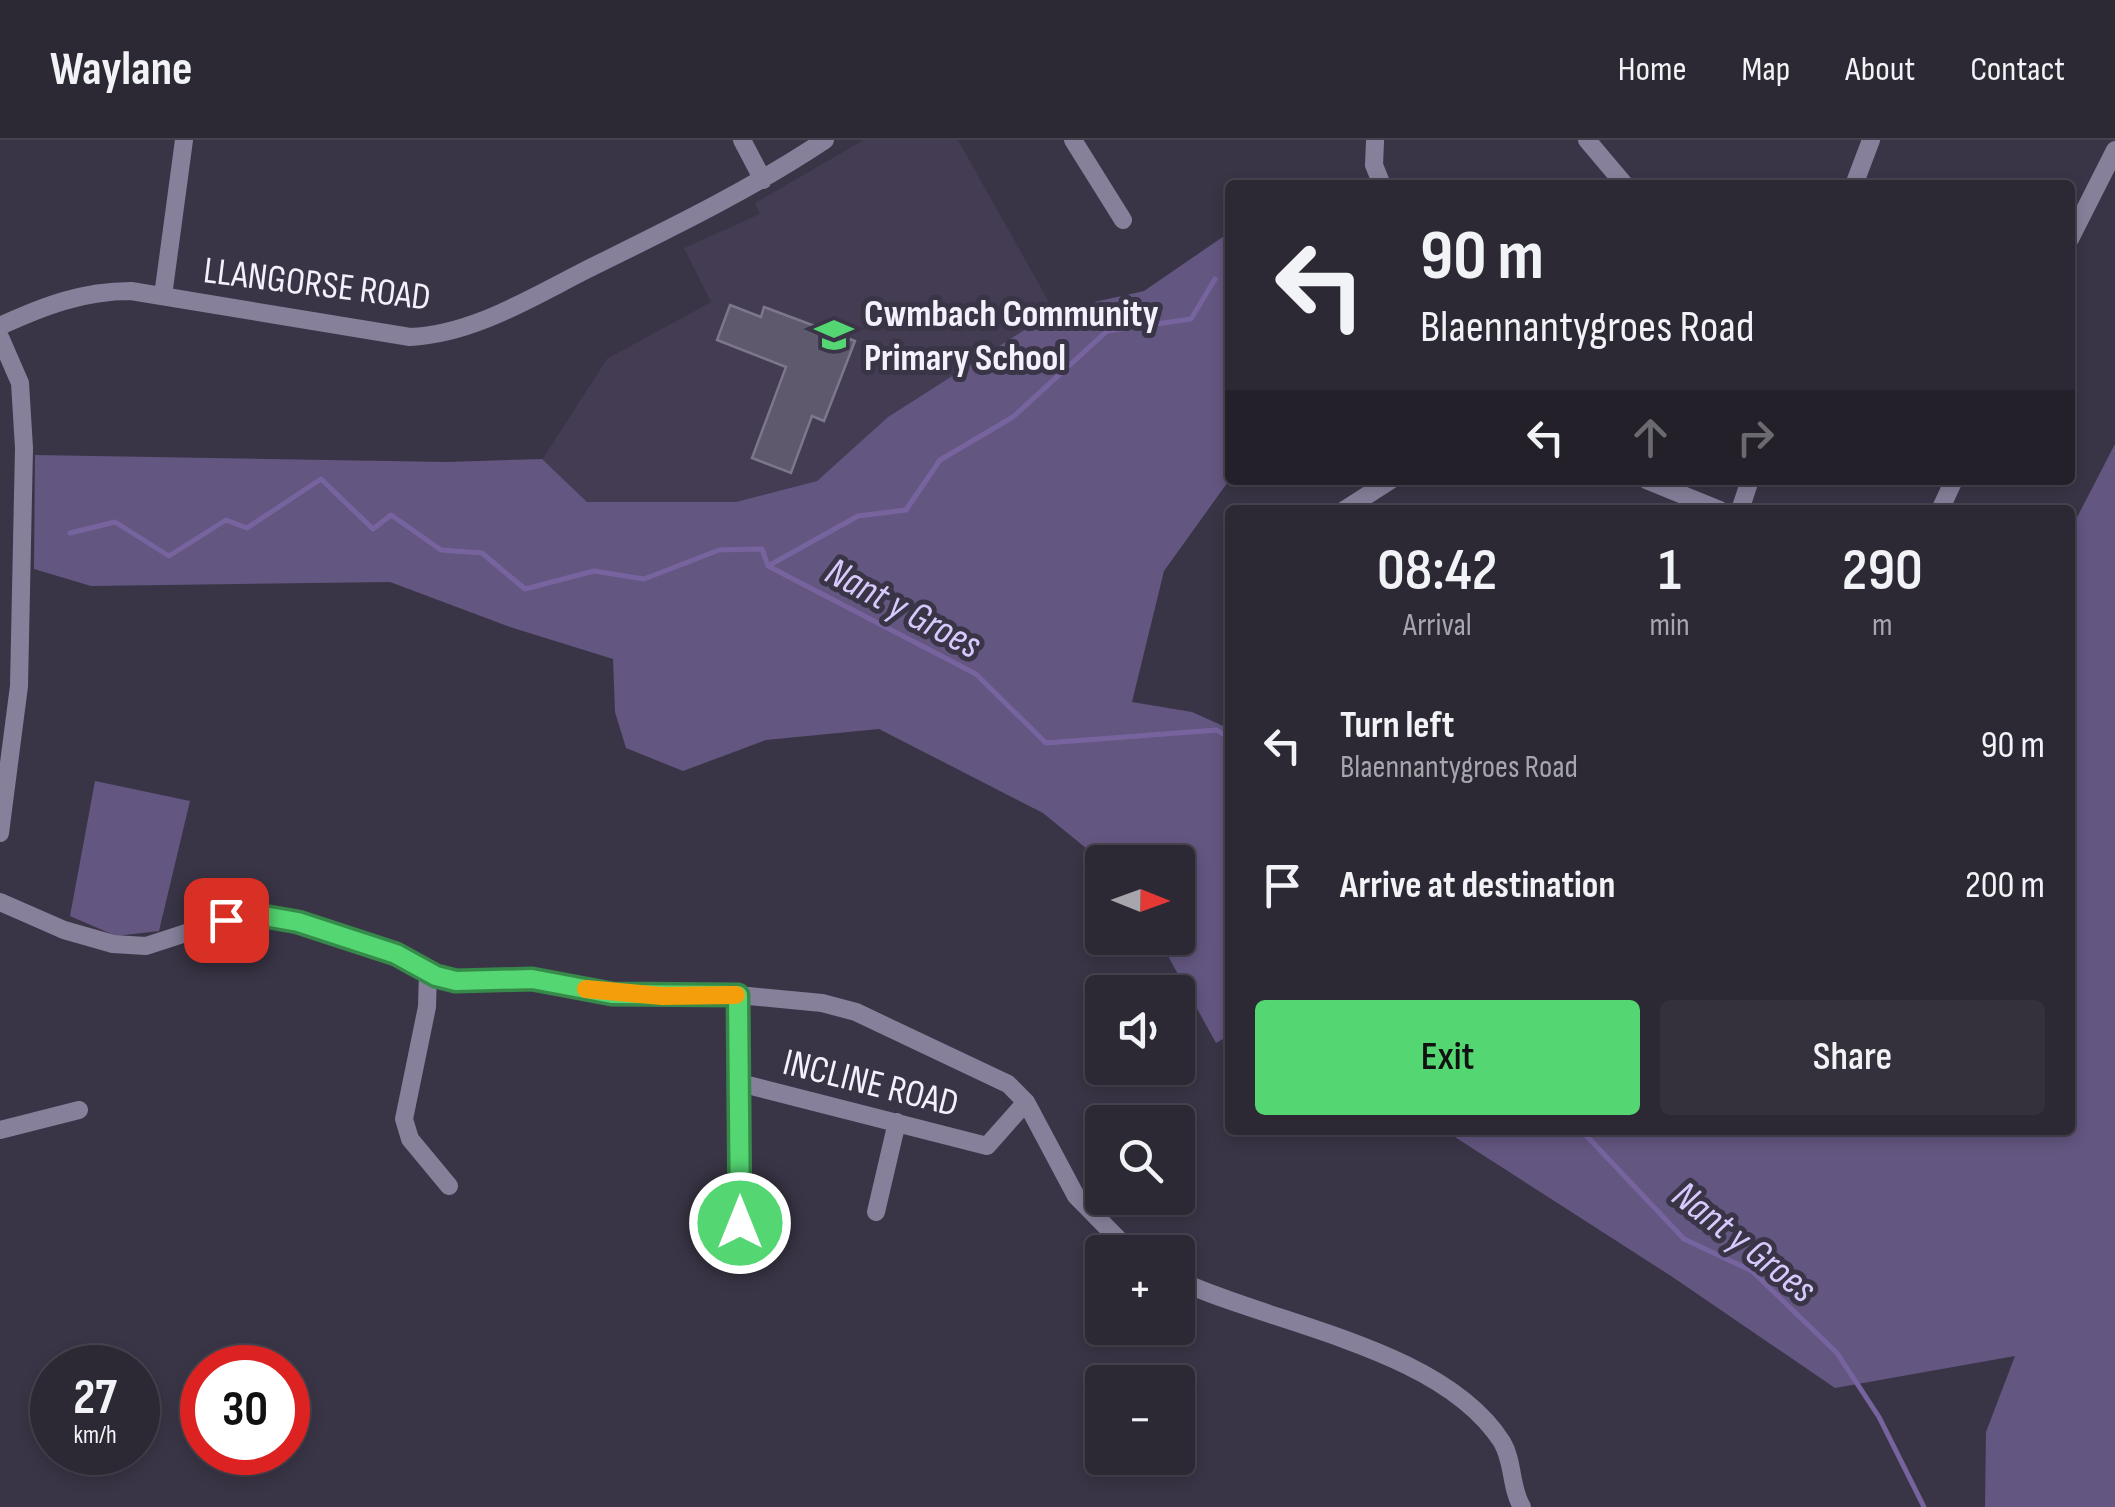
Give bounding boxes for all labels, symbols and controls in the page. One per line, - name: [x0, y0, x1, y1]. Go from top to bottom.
- text: Waylane: [50, 41, 193, 98]
- text: Home: [1618, 48, 1687, 91]
- text: Map: [1742, 48, 1790, 91]
- text: About: [1845, 48, 1915, 91]
- text: Contact: [1970, 48, 2065, 91]
- text: 90 m: [1420, 215, 1544, 299]
- icon: left: [1255, 220, 1385, 350]
- street label: LLANGORSE ROAD: [201, 248, 433, 321]
- place label: Cwmbach Community Primary School: [864, 292, 1159, 381]
- text: Blaennantygroes Road: [1420, 300, 1755, 355]
- school or university icon: Cwmbach Community Primary School: [813, 314, 855, 356]
- icon: left: [1518, 410, 1573, 465]
- icon: ahead: [1623, 410, 1678, 465]
- icon: right: [1728, 410, 1783, 465]
- text: 08:42: [1377, 535, 1497, 607]
- text: 1: [1658, 535, 1681, 607]
- text: 290: [1842, 535, 1923, 607]
- water label: Nant y Groes: [817, 548, 989, 670]
- text: Arrival: [1403, 606, 1472, 645]
- text: min: [1650, 606, 1690, 645]
- text: m: [1872, 606, 1893, 645]
- text: Turn left: [1340, 703, 1454, 748]
- icon: left: [1255, 718, 1310, 773]
- text: 90 m: [1981, 723, 2045, 768]
- text: Blaennantygroes Road: [1340, 748, 1578, 787]
- north arrow: [1085, 845, 1195, 955]
- map controls: [1085, 845, 1195, 1475]
- icon: arrive: [1255, 858, 1310, 913]
- text: Arrive at destination: [1340, 863, 1615, 908]
- text: 200 m: [1965, 863, 2045, 908]
- pin: [184, 878, 269, 963]
- icon: arrive: [199, 893, 254, 948]
- button: sound: [1085, 975, 1195, 1085]
- button: Exit: [1255, 1000, 1640, 1115]
- button: Share: [1660, 1000, 2045, 1115]
- street label: INCLINE ROAD: [778, 1040, 963, 1127]
- button: search: [1085, 1105, 1195, 1215]
- position arrow: [688, 1171, 792, 1275]
- water label: Nant y Groes: [1662, 1172, 1825, 1314]
- button: +: [1085, 1235, 1195, 1345]
- speed limit sign: 30: [180, 1345, 310, 1475]
- button: −: [1085, 1365, 1195, 1475]
- text: 27: [73, 1368, 117, 1428]
- text: km/h: [73, 1420, 117, 1451]

